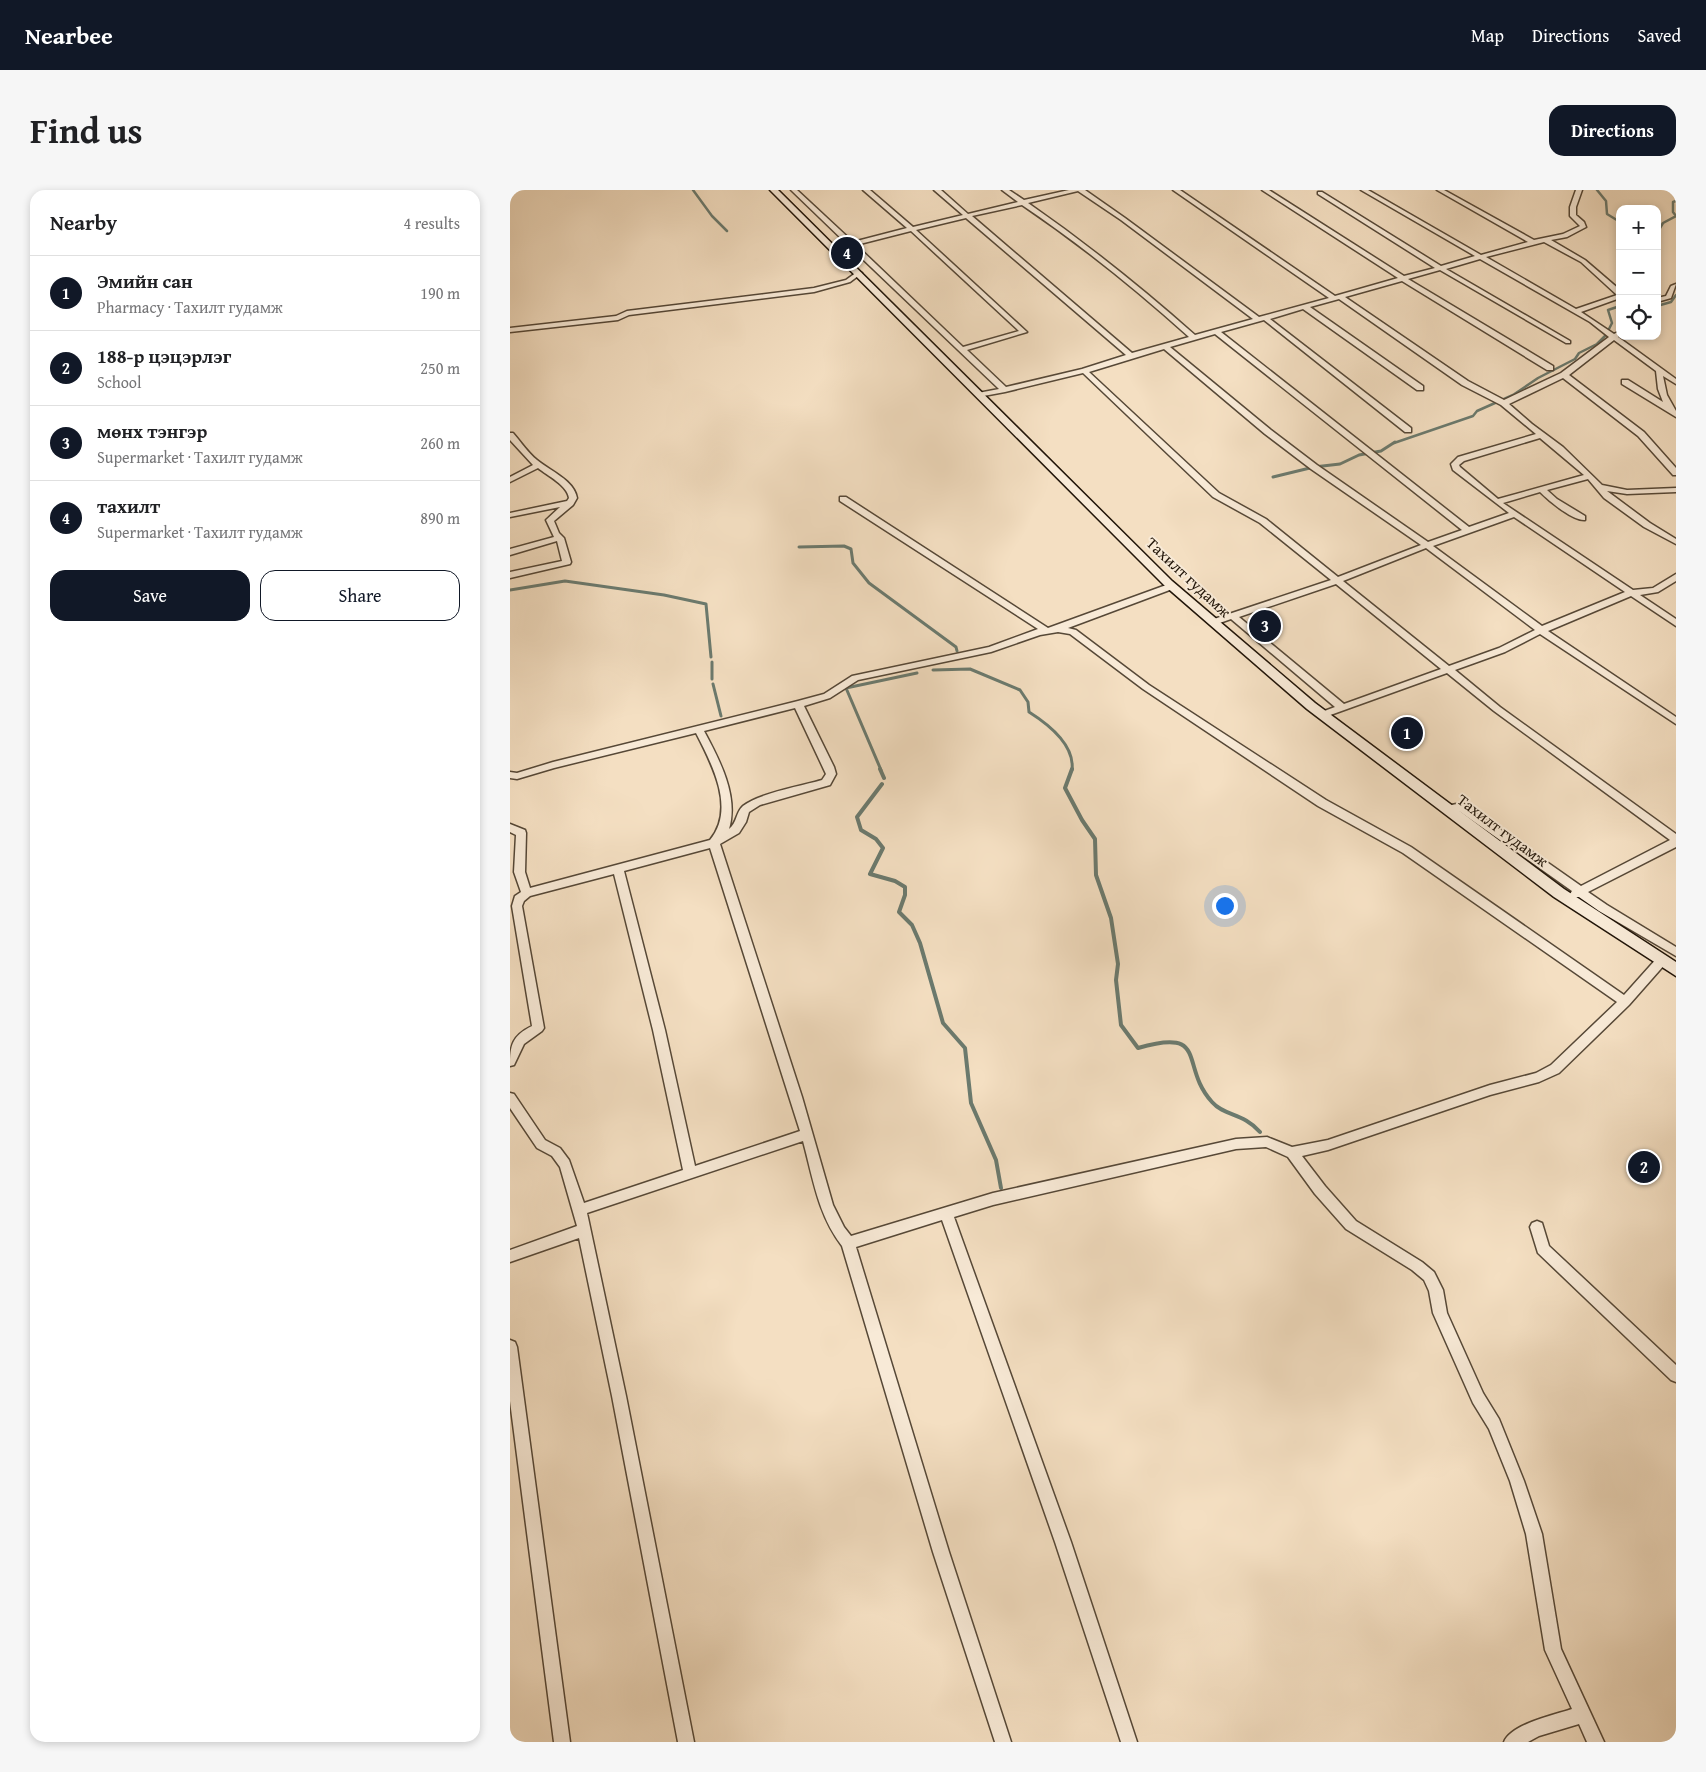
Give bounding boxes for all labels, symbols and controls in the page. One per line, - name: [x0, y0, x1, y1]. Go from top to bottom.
- text: Nearbee: [25, 18, 113, 53]
- text: Map: [1471, 22, 1504, 49]
- text: Directions: [1532, 22, 1609, 49]
- text: Saved: [1637, 22, 1681, 49]
- text: Find us: [30, 105, 143, 156]
- button: Directions: [1549, 105, 1676, 156]
- map controls: [1616, 205, 1661, 340]
- button: +: [1616, 205, 1661, 250]
- text: Nearby: [50, 207, 117, 238]
- text: 4 results: [403, 211, 460, 235]
- pin: 4: [831, 234, 863, 272]
- button: −: [1616, 250, 1661, 295]
- text: Эмийн сан: [97, 267, 193, 295]
- text: 1: [62, 281, 70, 305]
- text: 190 m: [420, 281, 460, 305]
- text: Pharmacy · Тахилт гудамж: [97, 295, 283, 319]
- button: locate: [1616, 295, 1661, 340]
- text: 188-р цэцэрлэг: [97, 342, 231, 370]
- text: 2: [62, 356, 70, 380]
- text: 250 m: [420, 356, 460, 380]
- text: School: [97, 370, 141, 394]
- text: мөнх тэнгэр: [97, 417, 207, 445]
- text: 3: [62, 431, 70, 455]
- text: 260 m: [420, 431, 460, 455]
- text: Supermarket · Тахилт гудамж: [97, 445, 303, 469]
- text: тахилт: [97, 492, 160, 520]
- text: 4: [62, 506, 70, 530]
- text: 890 m: [420, 506, 460, 530]
- text: Supermarket · Тахилт гудамж: [97, 520, 303, 544]
- street label: Тахилт гудамж: [1141, 531, 1237, 623]
- button: Save: [50, 570, 250, 621]
- button: Share: [260, 570, 460, 621]
- pin: 3: [1249, 607, 1281, 645]
- pin: 1: [1391, 714, 1423, 752]
- street label: Тахилт гудамж: [1452, 788, 1554, 872]
- your location: [1212, 893, 1238, 919]
- pin: 2: [1628, 1148, 1660, 1186]

